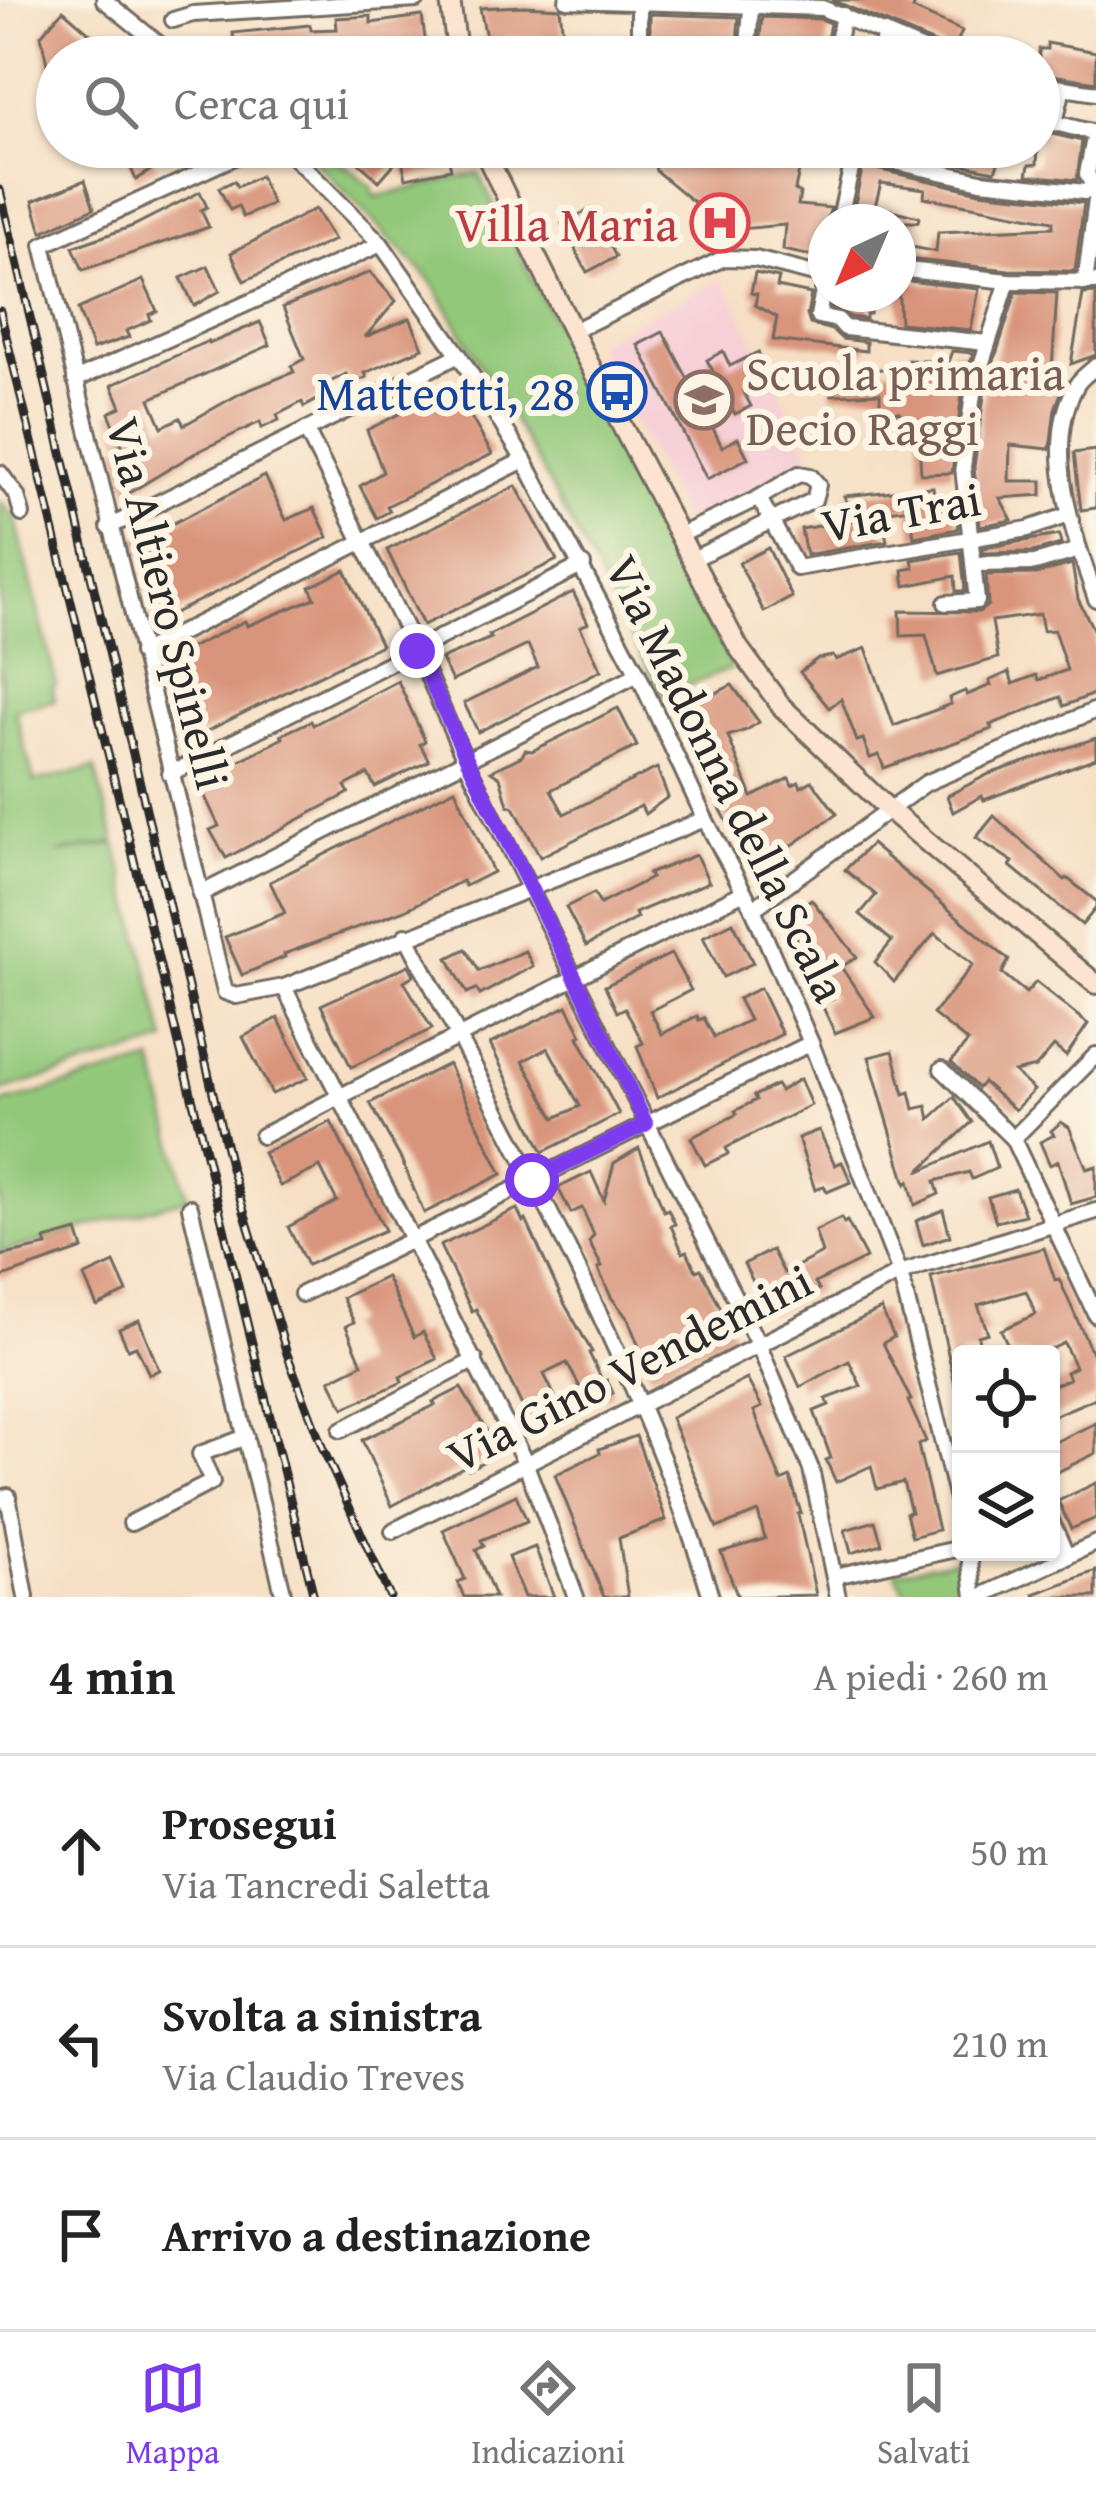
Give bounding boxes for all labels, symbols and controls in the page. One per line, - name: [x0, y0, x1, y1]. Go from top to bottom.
- search box: [36, 36, 1060, 168]
- icon: search: [78, 69, 144, 135]
- text: Cerca qui: [174, 70, 349, 135]
- place label: Villa Maria: [455, 188, 678, 259]
- hospital icon: Villa Maria: [689, 192, 751, 254]
- north arrow: [808, 204, 916, 312]
- place label: Scuola primaria Decio Raggi: [746, 337, 1065, 463]
- place label: Matteotti, 28: [316, 357, 575, 428]
- bus stop icon: Matteotti, 28: [586, 361, 648, 423]
- school or university icon: Scuola primaria Decio Raggi: [673, 369, 735, 431]
- street label: Via Altiero Spinelli: [89, 410, 249, 796]
- street label: Via Trai: [816, 462, 986, 560]
- street label: Via Madonna della Scala: [588, 543, 866, 1014]
- route end: [390, 624, 444, 678]
- route start: [505, 1153, 559, 1207]
- street label: Via Gino Vendemini: [434, 1244, 824, 1490]
- map controls: [952, 1345, 1060, 1561]
- button: locate: [952, 1345, 1060, 1453]
- button: layers: [952, 1453, 1060, 1561]
- text: 4 min: [48, 1638, 175, 1713]
- text: A piedi · 260 m: [813, 1647, 1048, 1704]
- text: Prosegui: [162, 1790, 337, 1855]
- icon: ahead: [48, 1818, 114, 1884]
- text: 50 m: [970, 1822, 1048, 1879]
- text: Via Tancredi Saletta: [162, 1855, 490, 1912]
- text: Svolta a sinistra: [162, 1982, 482, 2047]
- icon: left: [48, 2010, 114, 2076]
- text: 210 m: [951, 2014, 1048, 2071]
- text: Via Claudio Treves: [162, 2047, 465, 2104]
- icon: arrive: [48, 2202, 114, 2268]
- text: Arrivo a destinazione: [162, 2202, 591, 2267]
- tab: Mappa: [126, 2355, 220, 2475]
- tab: Indicazioni: [471, 2355, 625, 2475]
- tab: Salvati: [877, 2355, 970, 2475]

